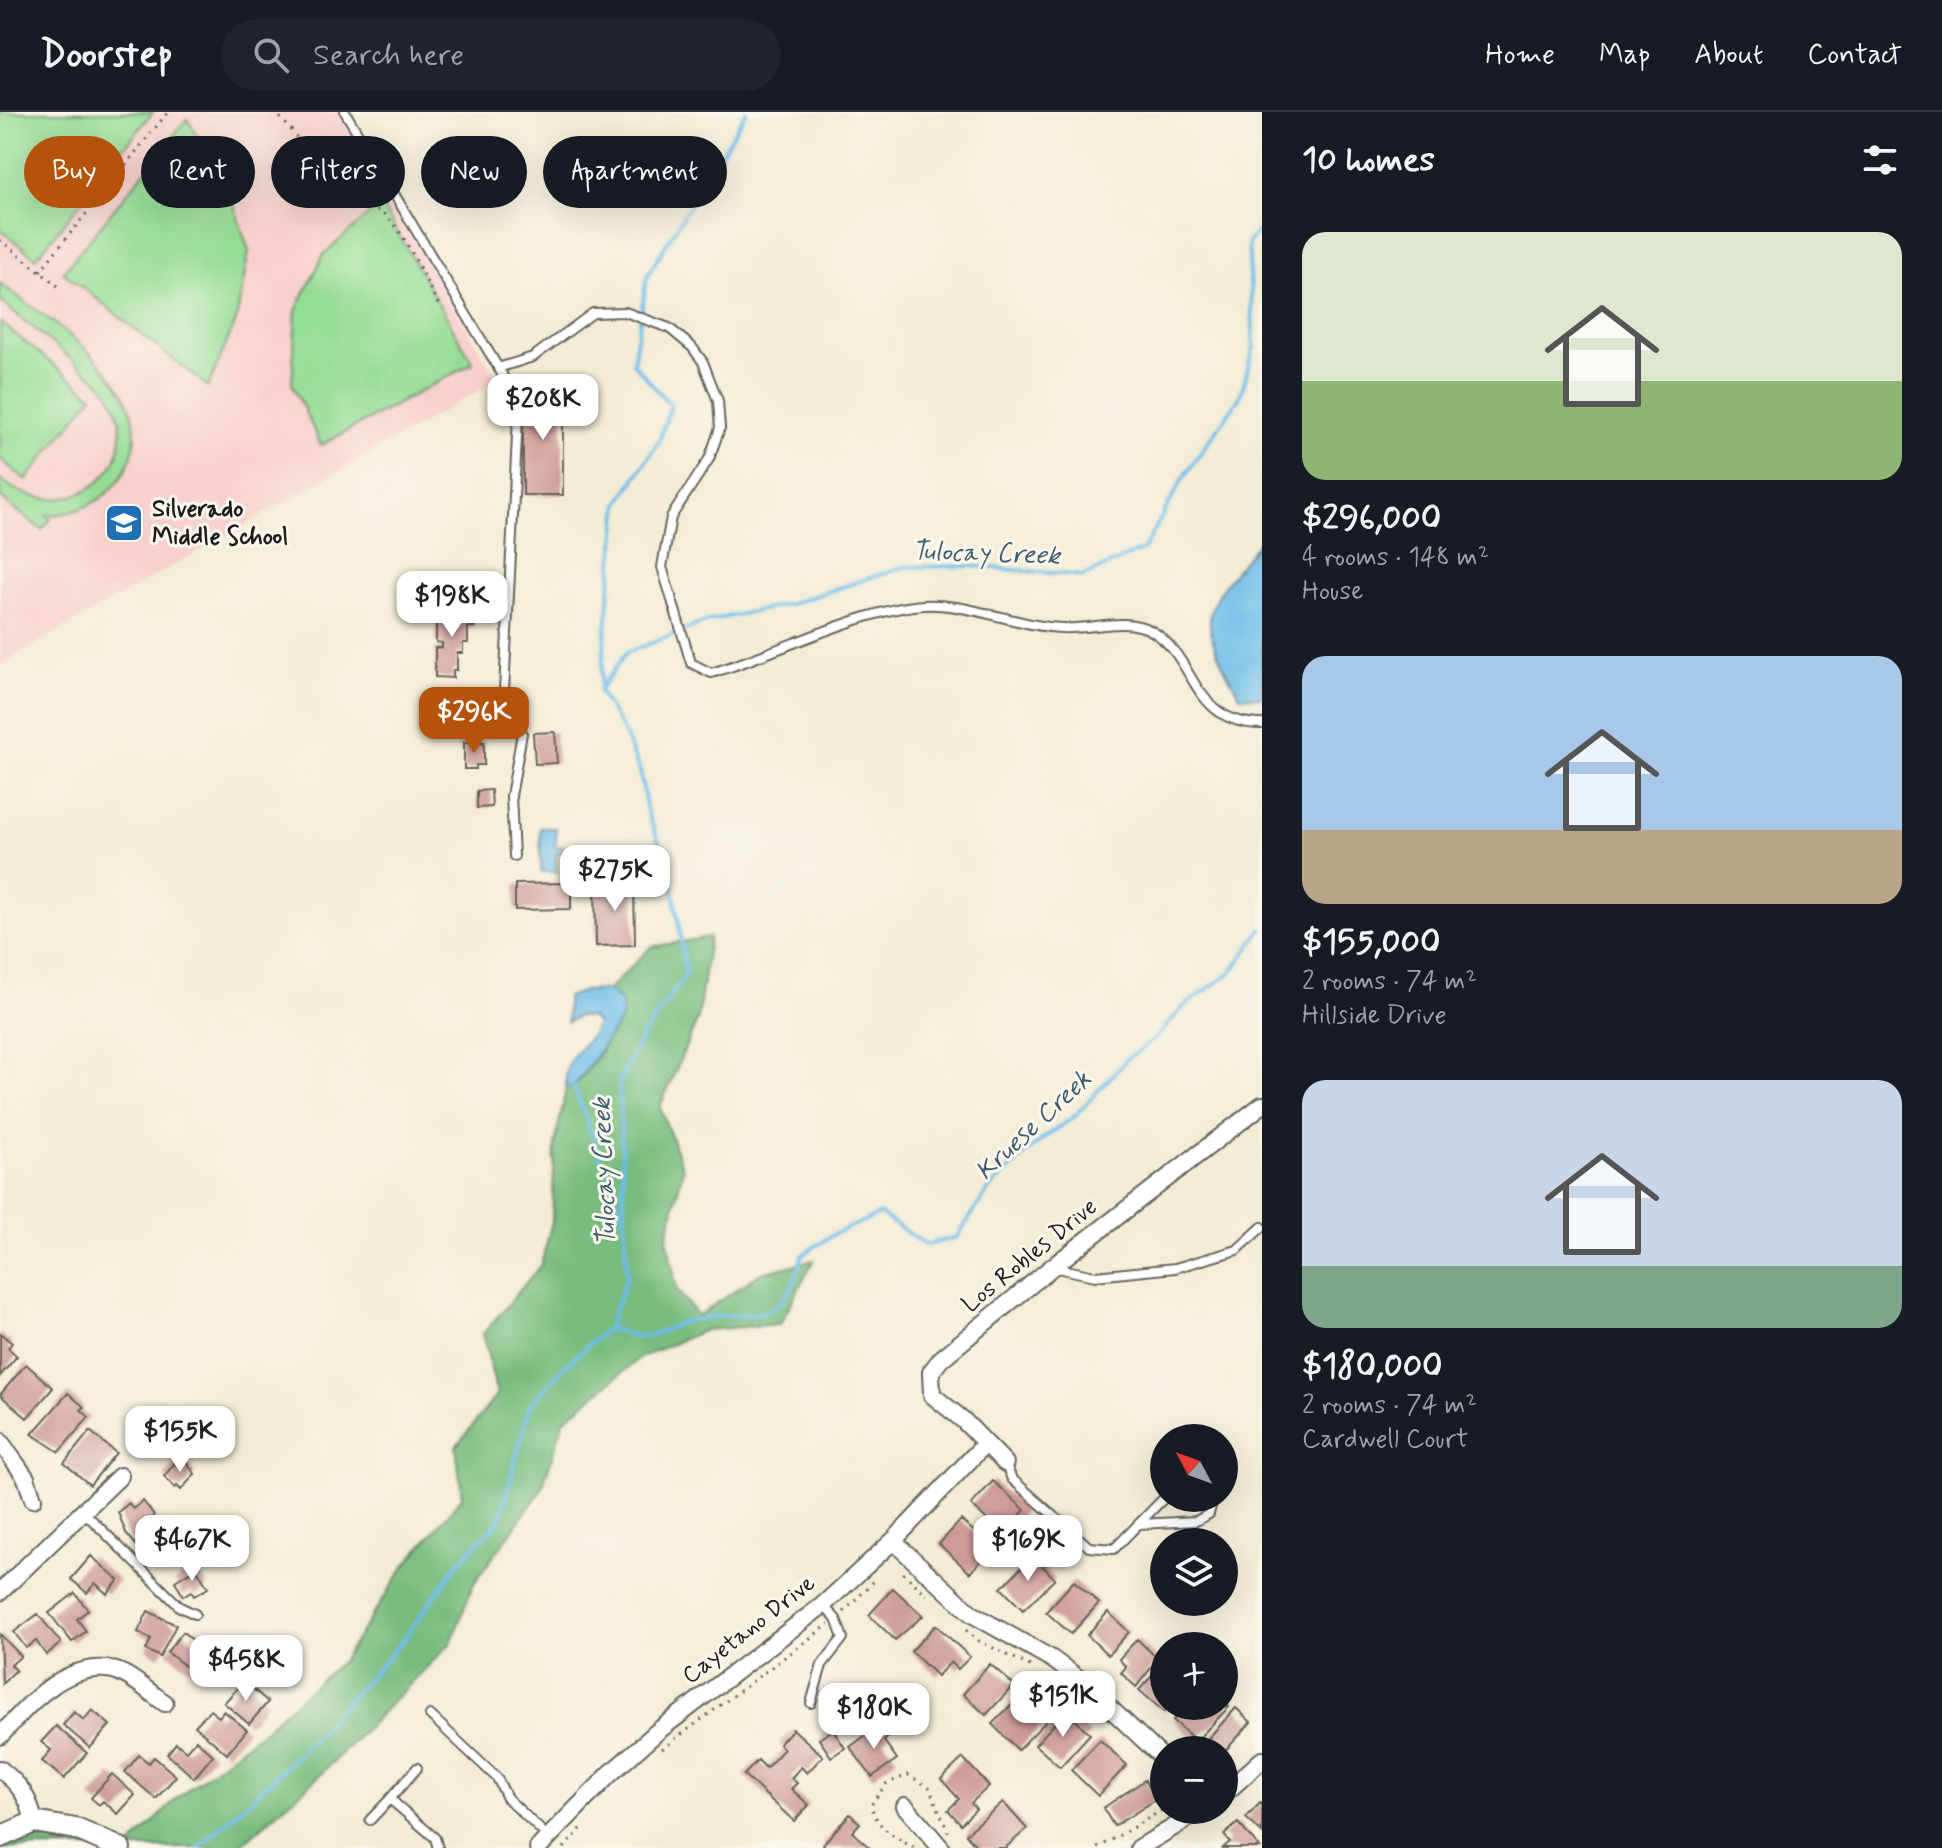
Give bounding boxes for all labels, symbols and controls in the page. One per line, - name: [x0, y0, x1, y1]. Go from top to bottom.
- search box: [221, 19, 781, 91]
- text: Doorstep: [40, 31, 173, 80]
- icon: search: [249, 33, 293, 77]
- text: Search here: [313, 36, 464, 75]
- text: Home: [1485, 37, 1555, 74]
- text: Map: [1599, 37, 1650, 74]
- text: About: [1694, 37, 1763, 74]
- text: Contact: [1807, 37, 1902, 74]
- chip: Buy: [24, 136, 125, 208]
- chip: Rent: [141, 136, 255, 208]
- chip: Filters: [271, 136, 405, 208]
- chip: New: [421, 136, 527, 208]
- chip: Apartment: [543, 136, 727, 208]
- text: 10 homes: [1302, 138, 1435, 183]
- icon: filters: [1858, 138, 1902, 182]
- icon: home: [1530, 284, 1674, 428]
- pin: $208K: [487, 374, 599, 442]
- text: $208K: [505, 383, 581, 417]
- place label: Silverado Middle School: [152, 494, 288, 553]
- text: $296,000: [1302, 496, 1441, 541]
- school or university icon: Silverado Middle School: [103, 502, 145, 544]
- water label: Tulocay Creek: [911, 534, 1063, 574]
- text: 4 rooms · 148 m²: [1302, 541, 1489, 575]
- pin: $198K: [396, 571, 508, 639]
- text: House: [1302, 575, 1363, 609]
- text: $198K: [415, 580, 489, 614]
- pin: $296K: [418, 687, 530, 755]
- text: $296K: [437, 696, 511, 730]
- icon: home: [1530, 708, 1674, 852]
- pin: $275K: [559, 845, 671, 913]
- text: $275K: [578, 854, 652, 888]
- text: $155,000: [1302, 920, 1440, 965]
- text: 2 rooms · 74 m²: [1302, 965, 1477, 999]
- text: Hillside Drive: [1302, 999, 1446, 1033]
- water label: Kruese Creek: [969, 1063, 1099, 1189]
- water label: Tulocay Creek: [585, 1095, 625, 1247]
- icon: home: [1530, 1132, 1674, 1276]
- street label: Los Robles Drive: [956, 1192, 1104, 1320]
- text: $180,000: [1302, 1344, 1443, 1389]
- text: 2 rooms · 74 m²: [1302, 1389, 1477, 1423]
- pin: $155K: [124, 1406, 236, 1474]
- text: $155K: [143, 1415, 217, 1449]
- text: Cardwell Court: [1302, 1423, 1468, 1457]
- north arrow: [1150, 1424, 1238, 1512]
- map controls: [1150, 1424, 1238, 1824]
- pin: $467K: [136, 1515, 248, 1583]
- pin: $169K: [972, 1515, 1084, 1583]
- text: $467K: [153, 1524, 231, 1558]
- text: $169K: [991, 1524, 1065, 1558]
- button: layers: [1150, 1528, 1238, 1616]
- street label: Cayetano Drive: [676, 1568, 822, 1692]
- button: +: [1150, 1632, 1238, 1720]
- pin: $458K: [190, 1635, 302, 1703]
- text: $458K: [208, 1644, 284, 1678]
- pin: $151K: [1007, 1671, 1119, 1739]
- text: $151K: [1028, 1680, 1098, 1714]
- pin: $180K: [818, 1683, 930, 1751]
- text: $180K: [836, 1692, 912, 1726]
- button: −: [1150, 1736, 1238, 1824]

